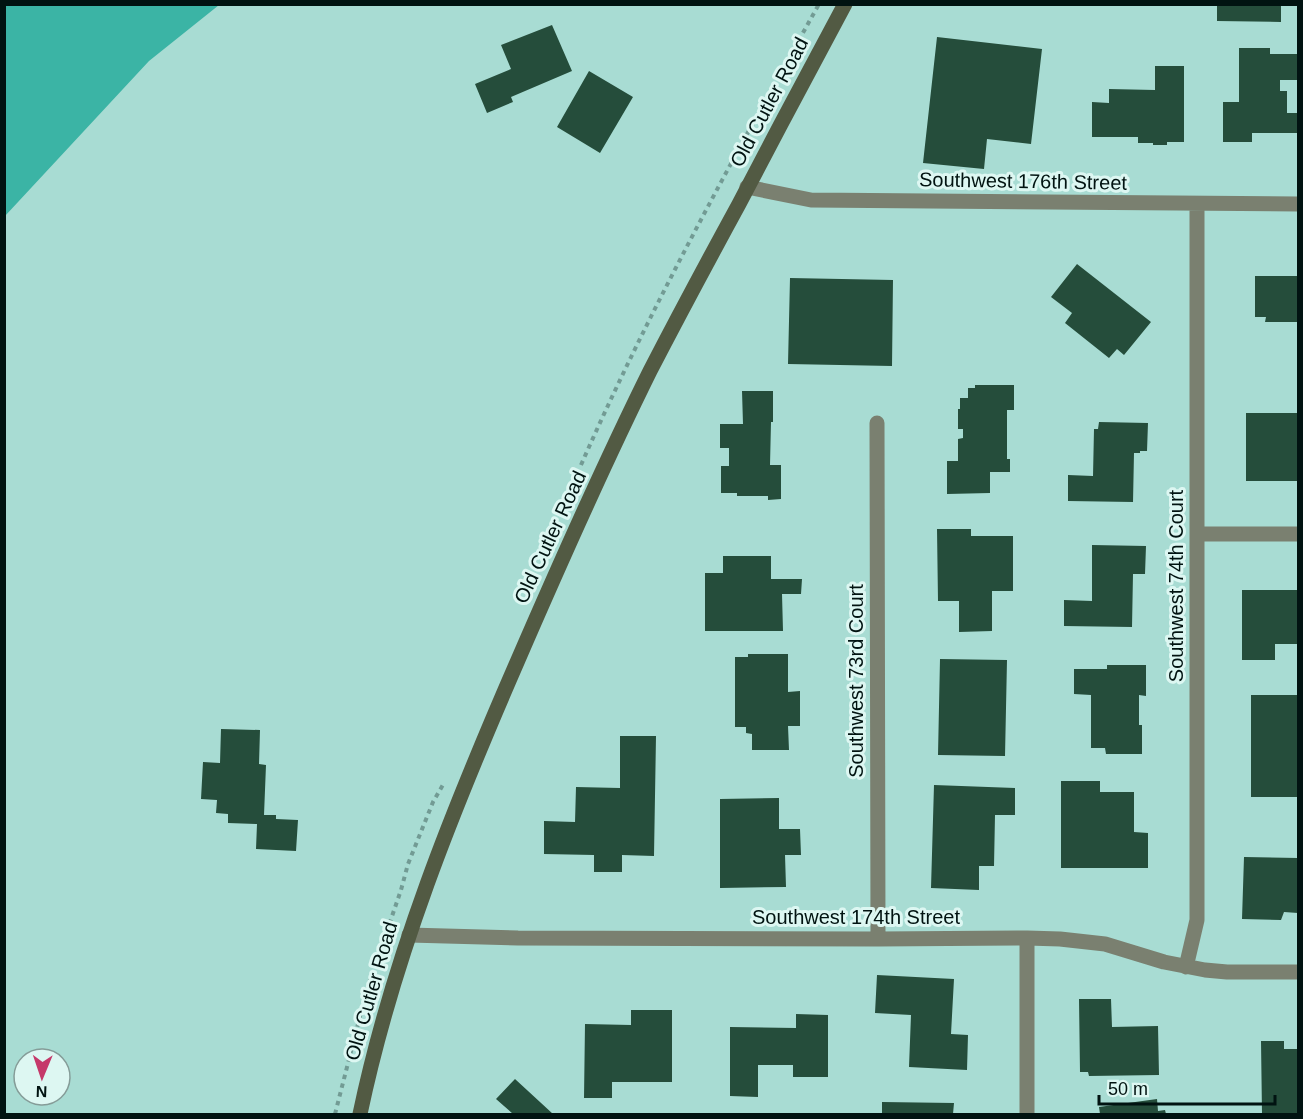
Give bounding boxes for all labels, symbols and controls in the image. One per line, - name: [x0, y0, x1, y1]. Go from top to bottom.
- street label: Old Cutler Road: [726, 34, 812, 170]
- street label: Southwest 176th Street: [919, 168, 1128, 194]
- street label: Old Cutler Road: [510, 467, 590, 607]
- street label: Southwest 74th Court: [1165, 489, 1187, 682]
- street label: Southwest 73rd Court: [845, 584, 867, 778]
- street label: Southwest 174th Street: [752, 906, 960, 928]
- street label: Old Cutler Road: [341, 919, 401, 1063]
- north arrow: [12, 1047, 72, 1107]
- scale bar: [1099, 1068, 1274, 1106]
- text: 50 m: [1108, 1079, 1148, 1099]
- text: N: [35, 1083, 48, 1100]

